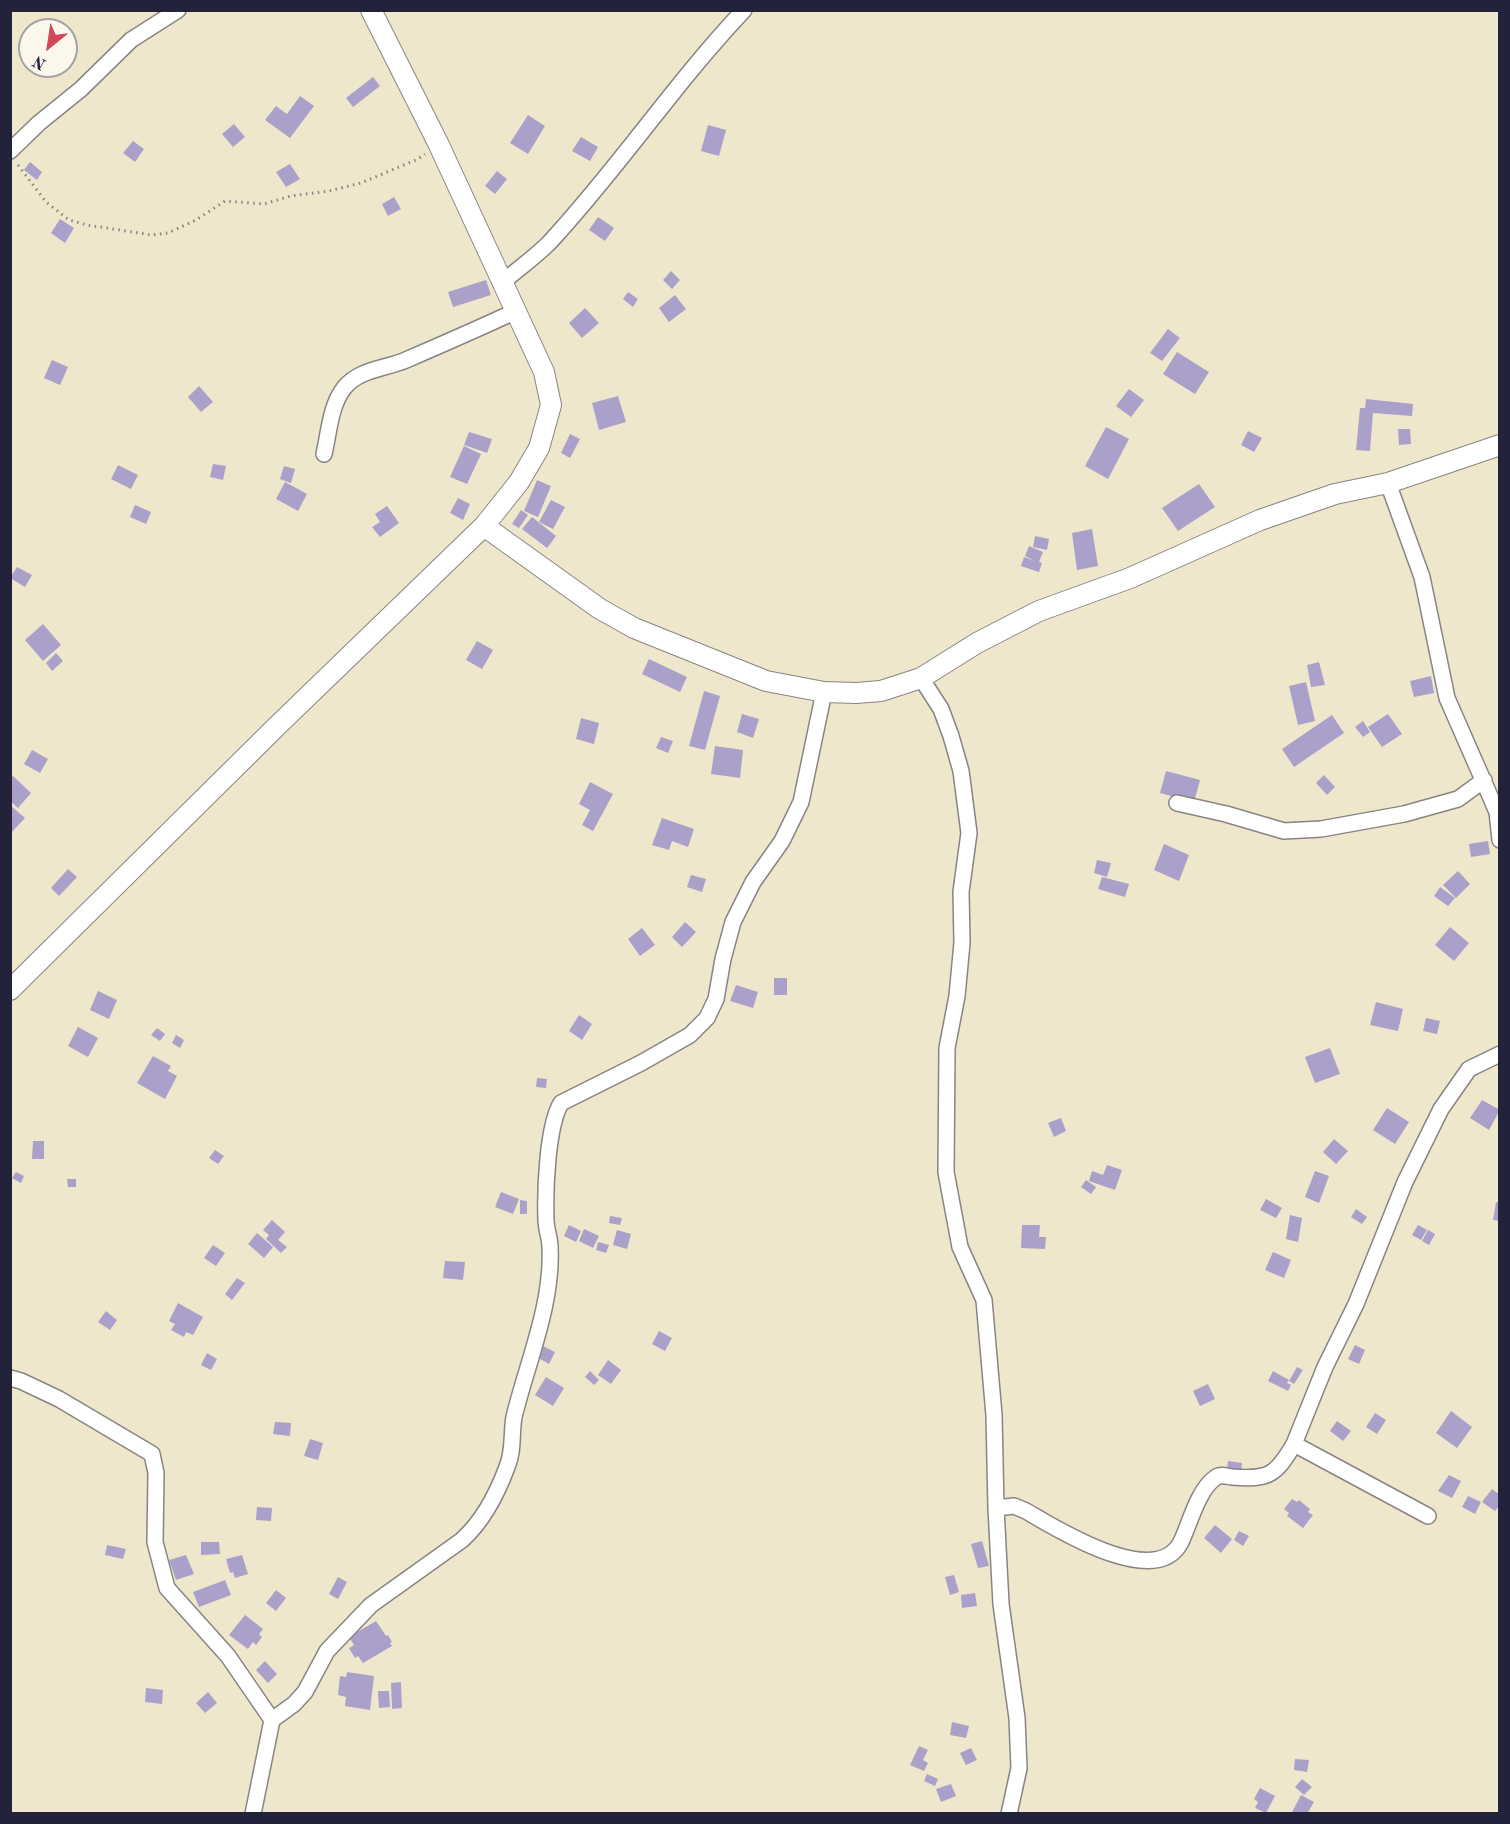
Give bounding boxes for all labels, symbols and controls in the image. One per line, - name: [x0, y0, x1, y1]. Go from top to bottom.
- north arrow: [18, 18, 78, 78]
- text: N: [31, 52, 49, 72]

